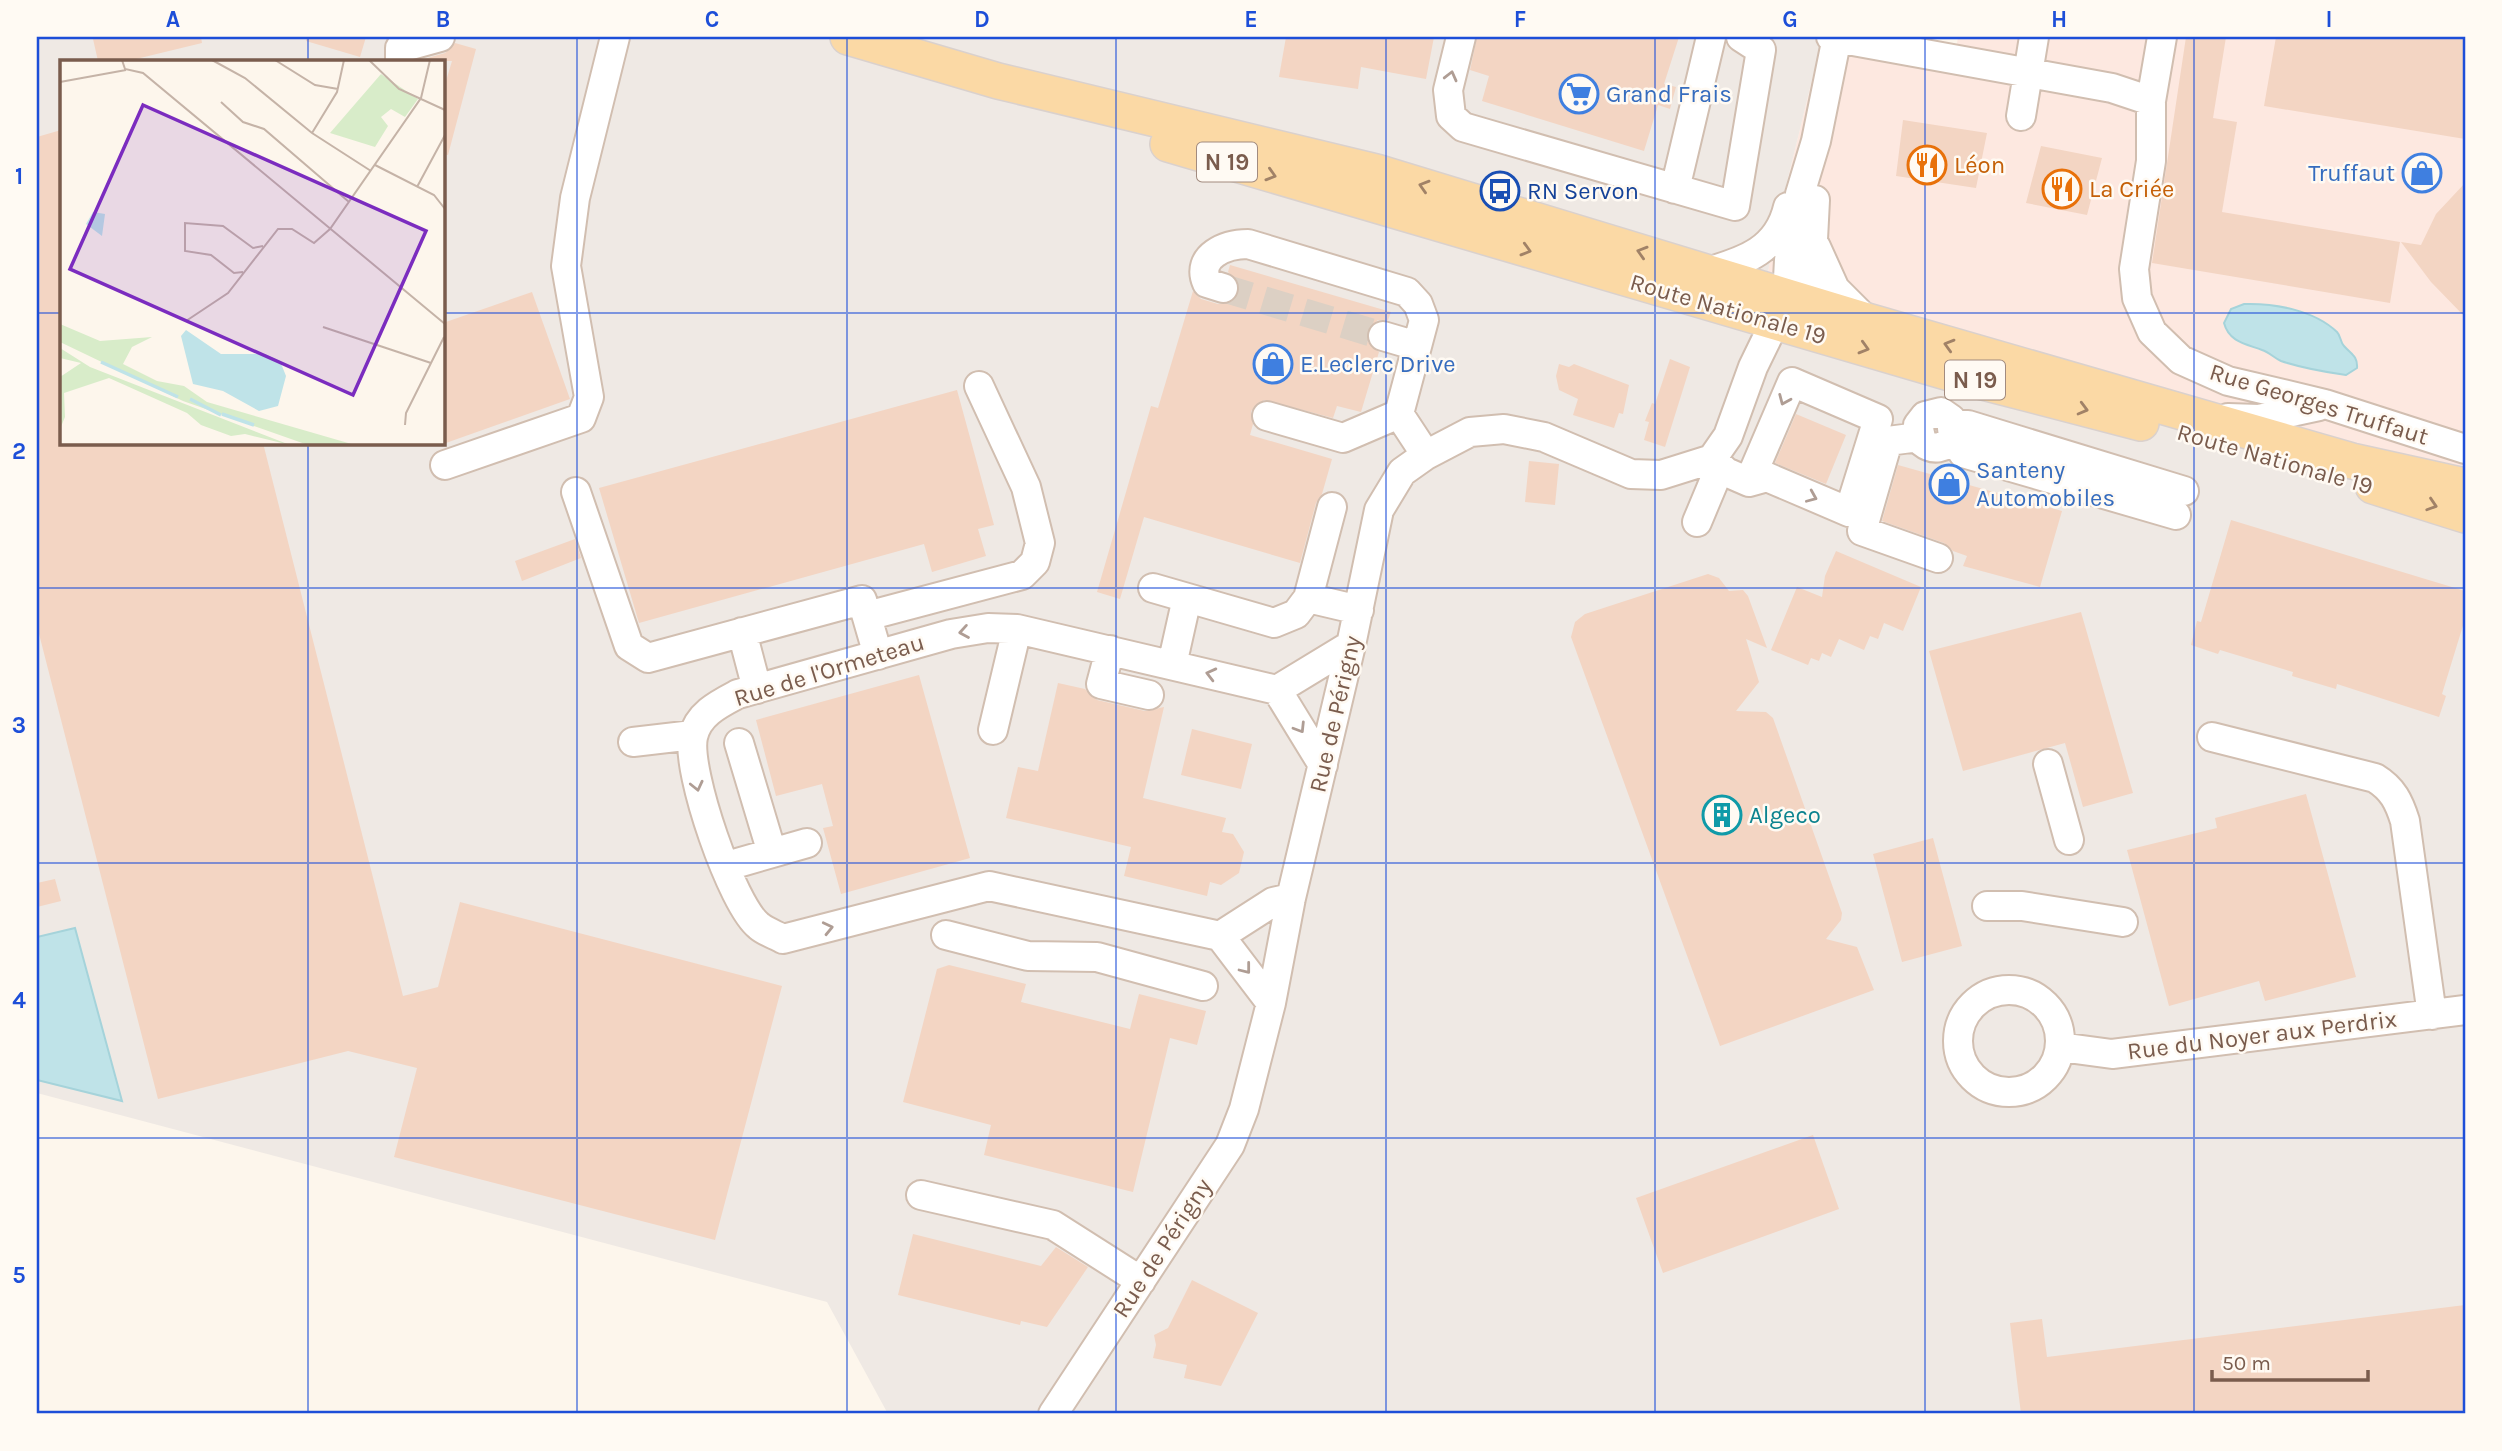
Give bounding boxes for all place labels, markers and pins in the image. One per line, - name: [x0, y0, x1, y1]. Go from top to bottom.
- supermarket icon: Grand Frais: [1558, 73, 1600, 115]
- place label: Grand Frais: [1606, 80, 1732, 108]
- restaurant icon: Léon: [1906, 144, 1948, 186]
- place label: Léon: [1954, 151, 2005, 179]
- shop icon: Truffaut: [2401, 152, 2443, 194]
- place label: Truffaut: [2308, 159, 2395, 187]
- restaurant icon: La Criée: [2041, 168, 2083, 210]
- bus stop icon: RN Servon: [1479, 170, 1521, 212]
- place label: La Criée: [2089, 175, 2174, 203]
- place label: RN Servon: [1527, 177, 1639, 205]
- shop icon: E.Leclerc Drive: [1252, 343, 1294, 385]
- place label: E.Leclerc Drive: [1300, 350, 1456, 378]
- place label: Santeny Automobiles: [1976, 456, 2115, 512]
- shop icon: Santeny Automobiles: [1928, 463, 1970, 505]
- building icon: Algeco: [1701, 794, 1743, 836]
- place label: Algeco: [1749, 801, 1821, 829]

